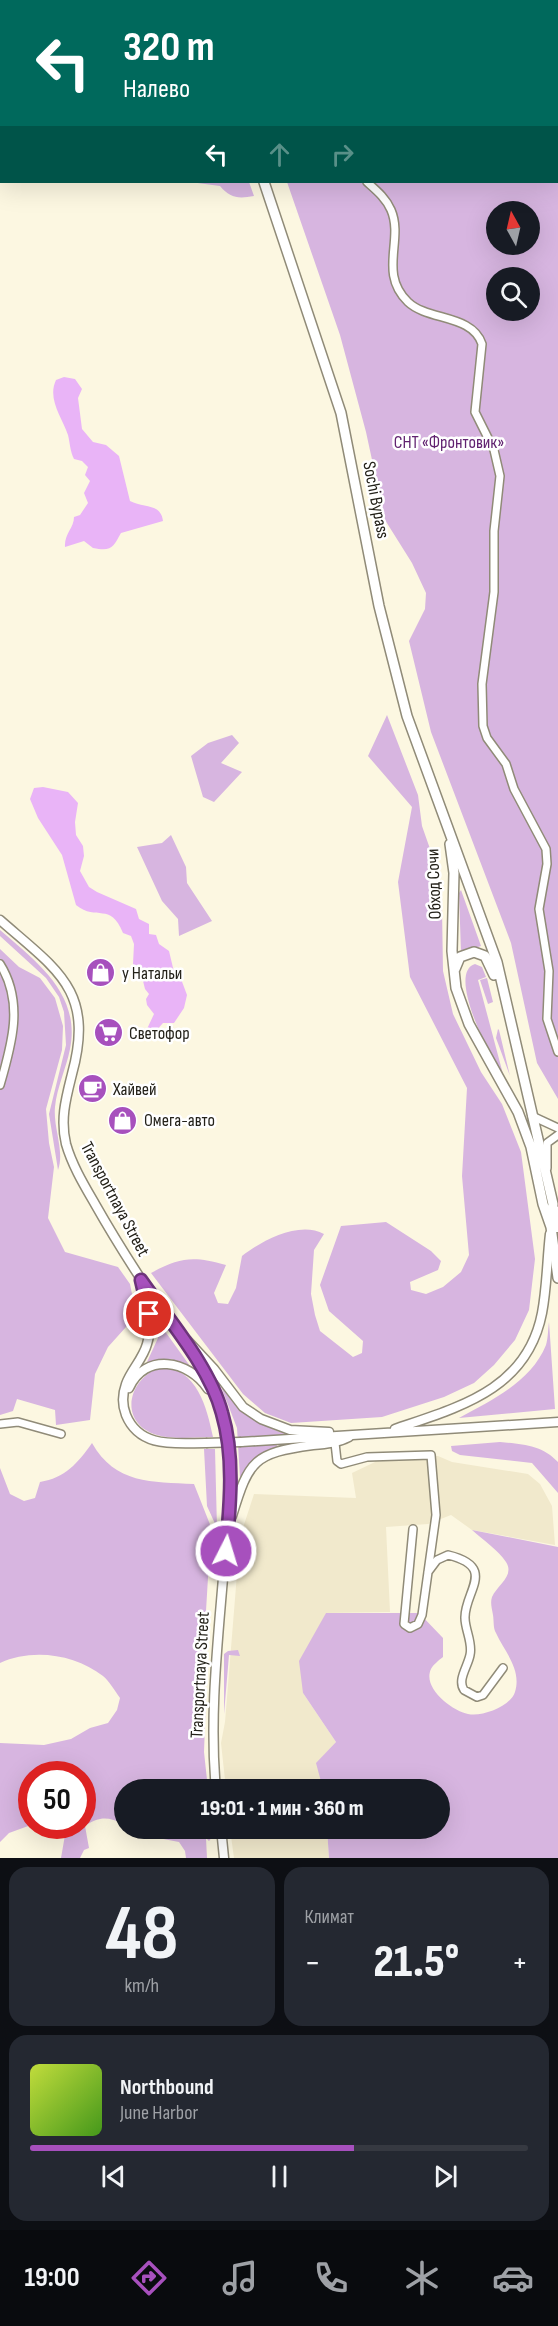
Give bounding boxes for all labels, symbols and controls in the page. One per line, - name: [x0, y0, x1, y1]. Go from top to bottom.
- text: 320 m: [123, 22, 215, 73]
- icon: left: [24, 24, 102, 102]
- text: Налево: [123, 73, 190, 105]
- icon: left: [200, 138, 233, 171]
- icon: ahead: [263, 138, 296, 171]
- icon: right: [326, 138, 359, 171]
- north arrow: [486, 201, 540, 255]
- map controls: [486, 201, 540, 321]
- button: search: [486, 267, 540, 321]
- park label: СНТ «Фронтовик»: [394, 432, 504, 453]
- street label: Sochi Bypass: [358, 460, 394, 540]
- street label: Обход Сочи: [422, 848, 446, 920]
- shop icon: у Натальи: [85, 957, 117, 989]
- place label: у Натальи: [122, 963, 182, 984]
- supermarket icon: Светофор: [92, 1017, 124, 1049]
- place label: Светофор: [129, 1023, 190, 1044]
- cafe icon: Хайвей: [76, 1073, 108, 1105]
- place label: Хайвей: [112, 1079, 156, 1100]
- shop icon: Омега-авто: [107, 1104, 139, 1136]
- place label: Омега-авто: [144, 1110, 215, 1131]
- street label: Transportnaya Street: [76, 1138, 154, 1260]
- pin: [123, 1288, 174, 1339]
- icon: arrive: [132, 1297, 165, 1330]
- position arrow: [194, 1519, 258, 1583]
- street label: Transportnaya Street: [186, 1611, 214, 1739]
- speed limit sign: 50: [18, 1761, 96, 1839]
- text: 19:01 · 1 мин · 360 m: [200, 1795, 364, 1822]
- text: 48: [105, 1888, 178, 1981]
- text: Климат: [305, 1905, 354, 1929]
- text: 21.5°: [373, 1935, 459, 1990]
- text: −: [305, 1943, 321, 1983]
- text: +: [512, 1943, 528, 1983]
- text: km/h: [124, 1974, 159, 1998]
- text: Northbound: [120, 2074, 214, 2101]
- text: June Harbor: [120, 2101, 198, 2125]
- icon: previous: [97, 2160, 130, 2193]
- icon: pause: [263, 2160, 296, 2193]
- icon: next: [429, 2160, 462, 2193]
- icon: directions: [128, 2257, 170, 2299]
- icon: music: [219, 2257, 261, 2299]
- icon: phone: [310, 2257, 352, 2299]
- icon: climate: [401, 2257, 443, 2299]
- icon: car: [492, 2257, 534, 2299]
- text: 19:00: [24, 2262, 80, 2294]

